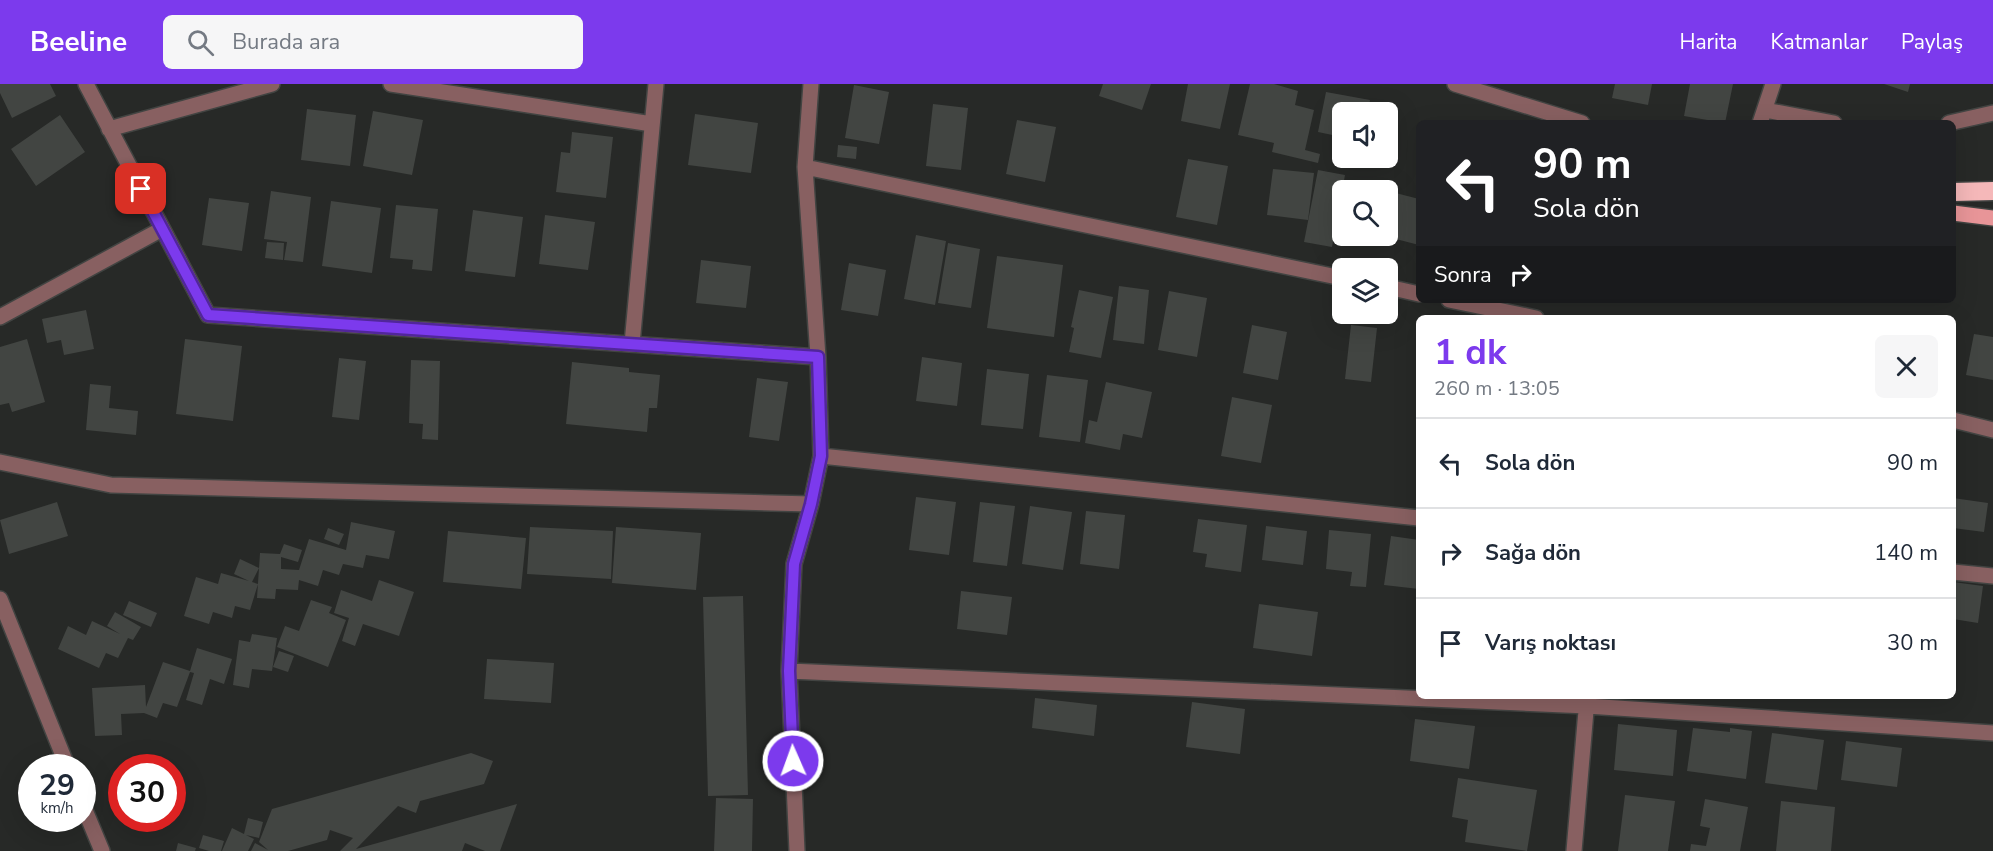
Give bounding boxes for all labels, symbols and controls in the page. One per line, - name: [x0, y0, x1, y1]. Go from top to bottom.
- search box: [163, 15, 583, 69]
- text: Beeline: [30, 23, 127, 61]
- icon: search: [184, 26, 217, 59]
- text: Burada ara: [232, 27, 340, 57]
- text: Harita: [1679, 28, 1737, 56]
- text: Katmanlar: [1770, 28, 1868, 56]
- text: Paylaş: [1901, 28, 1963, 56]
- map controls: [1332, 102, 1398, 324]
- button: sound: [1332, 102, 1398, 168]
- text: 90 m: [1533, 136, 1632, 193]
- icon: left: [1434, 144, 1512, 222]
- pin: [115, 163, 166, 214]
- icon: arrive: [124, 172, 157, 205]
- button: search: [1332, 180, 1398, 246]
- text: Sola dön: [1533, 190, 1640, 227]
- button: layers: [1332, 258, 1398, 324]
- icon: right: [1504, 258, 1537, 291]
- text: Sonra: [1434, 260, 1492, 290]
- text: 1 dk: [1434, 328, 1506, 377]
- button: close: [1875, 335, 1938, 398]
- text: 260 m · 13:05: [1434, 375, 1560, 402]
- icon: left: [1434, 447, 1467, 480]
- text: Sola dön: [1485, 448, 1575, 478]
- text: 90 m: [1887, 448, 1938, 478]
- icon: right: [1434, 537, 1467, 570]
- text: Sağa dön: [1485, 538, 1581, 568]
- text: 140 m: [1874, 538, 1938, 568]
- icon: arrive: [1434, 627, 1467, 660]
- text: Varış noktası: [1485, 628, 1616, 658]
- text: 30 m: [1887, 628, 1938, 658]
- position arrow: [761, 729, 825, 793]
- speed limit sign: 30: [108, 754, 186, 832]
- text: 29: [39, 765, 75, 806]
- text: km/h: [40, 798, 74, 818]

